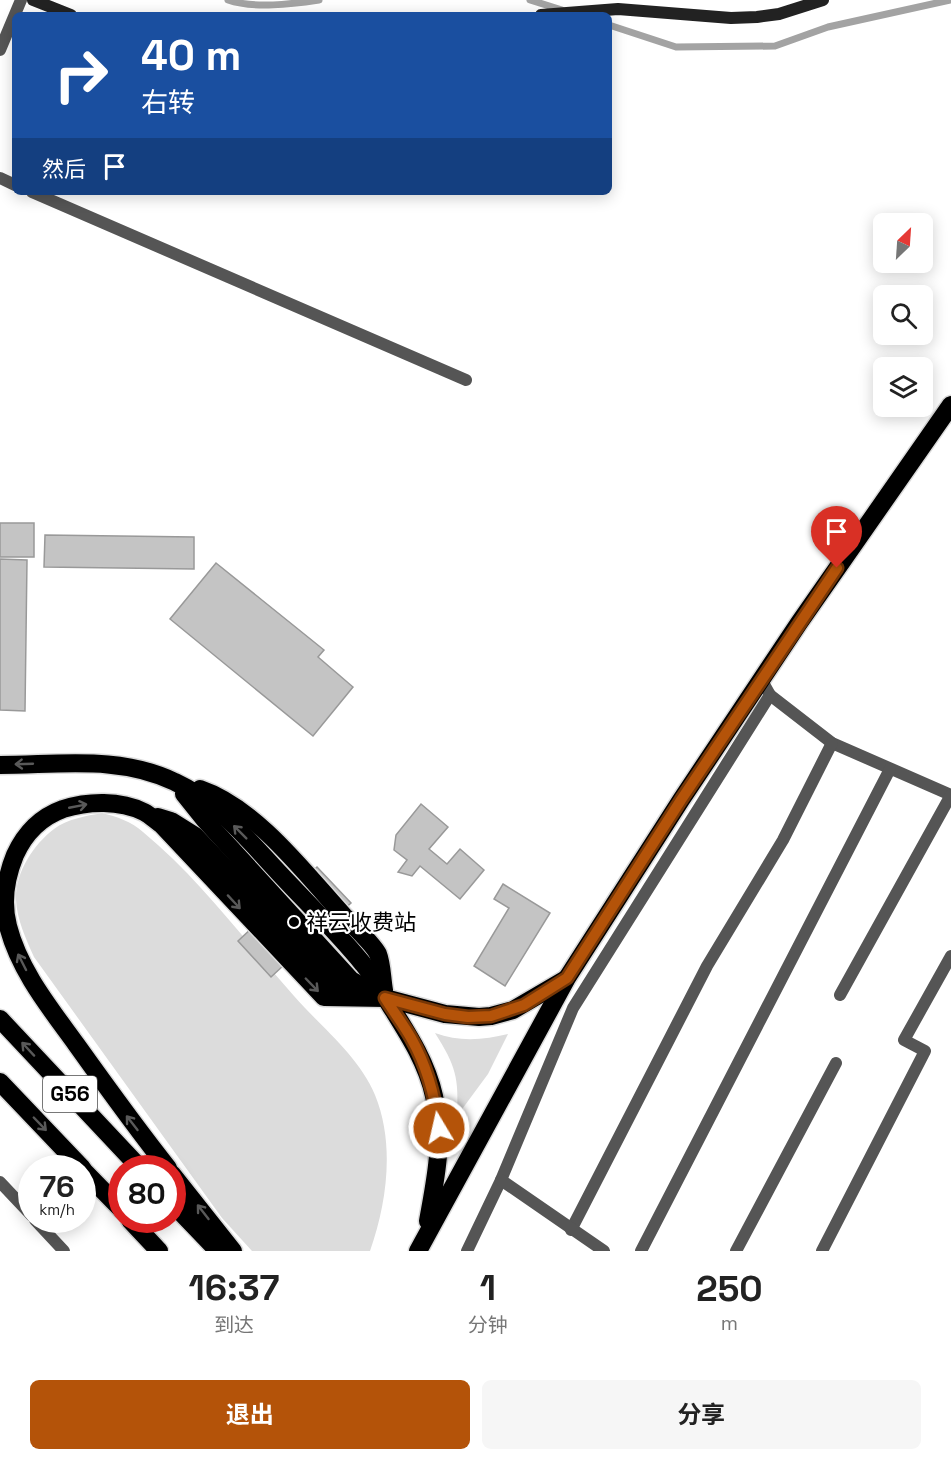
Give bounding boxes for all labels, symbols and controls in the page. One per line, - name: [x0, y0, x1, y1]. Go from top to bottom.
- text: 40 m: [141, 29, 241, 82]
- icon: right: [42, 36, 120, 114]
- text: 右转: [141, 85, 195, 120]
- icon: arrive: [98, 150, 131, 183]
- text: 然后: [42, 155, 86, 183]
- north arrow: [873, 213, 933, 273]
- map controls: [873, 213, 933, 417]
- button: search: [873, 285, 933, 345]
- button: layers: [873, 357, 933, 417]
- pin: [811, 506, 862, 568]
- icon: arrive: [820, 515, 853, 548]
- one-way arrow: [14, 759, 34, 770]
- one-way arrow: [68, 800, 87, 811]
- one-way arrow: [233, 825, 248, 840]
- one-way arrow: [226, 895, 241, 910]
- place label: 祥云收费站: [306, 908, 416, 936]
- marker: 祥云收费站: [287, 915, 301, 929]
- one-way arrow: [16, 953, 28, 971]
- one-way arrow: [305, 977, 319, 992]
- one-way arrow: [21, 1042, 36, 1057]
- road number: G56: [43, 1076, 97, 1112]
- position arrow: [407, 1096, 471, 1160]
- one-way arrow: [126, 1115, 139, 1131]
- one-way arrow: [33, 1116, 47, 1131]
- speed limit sign: 80: [108, 1155, 186, 1233]
- text: 76: [39, 1167, 75, 1206]
- text: km/h: [39, 1200, 75, 1219]
- one-way arrow: [196, 1204, 209, 1220]
- text: 16:37: [188, 1265, 279, 1311]
- text: 1: [480, 1265, 496, 1311]
- text: 250: [696, 1266, 763, 1312]
- text: m: [721, 1310, 738, 1336]
- text: 到达: [214, 1312, 254, 1338]
- text: 分钟: [468, 1312, 508, 1338]
- button: 退出: [30, 1380, 470, 1449]
- button: 分享: [482, 1380, 921, 1449]

